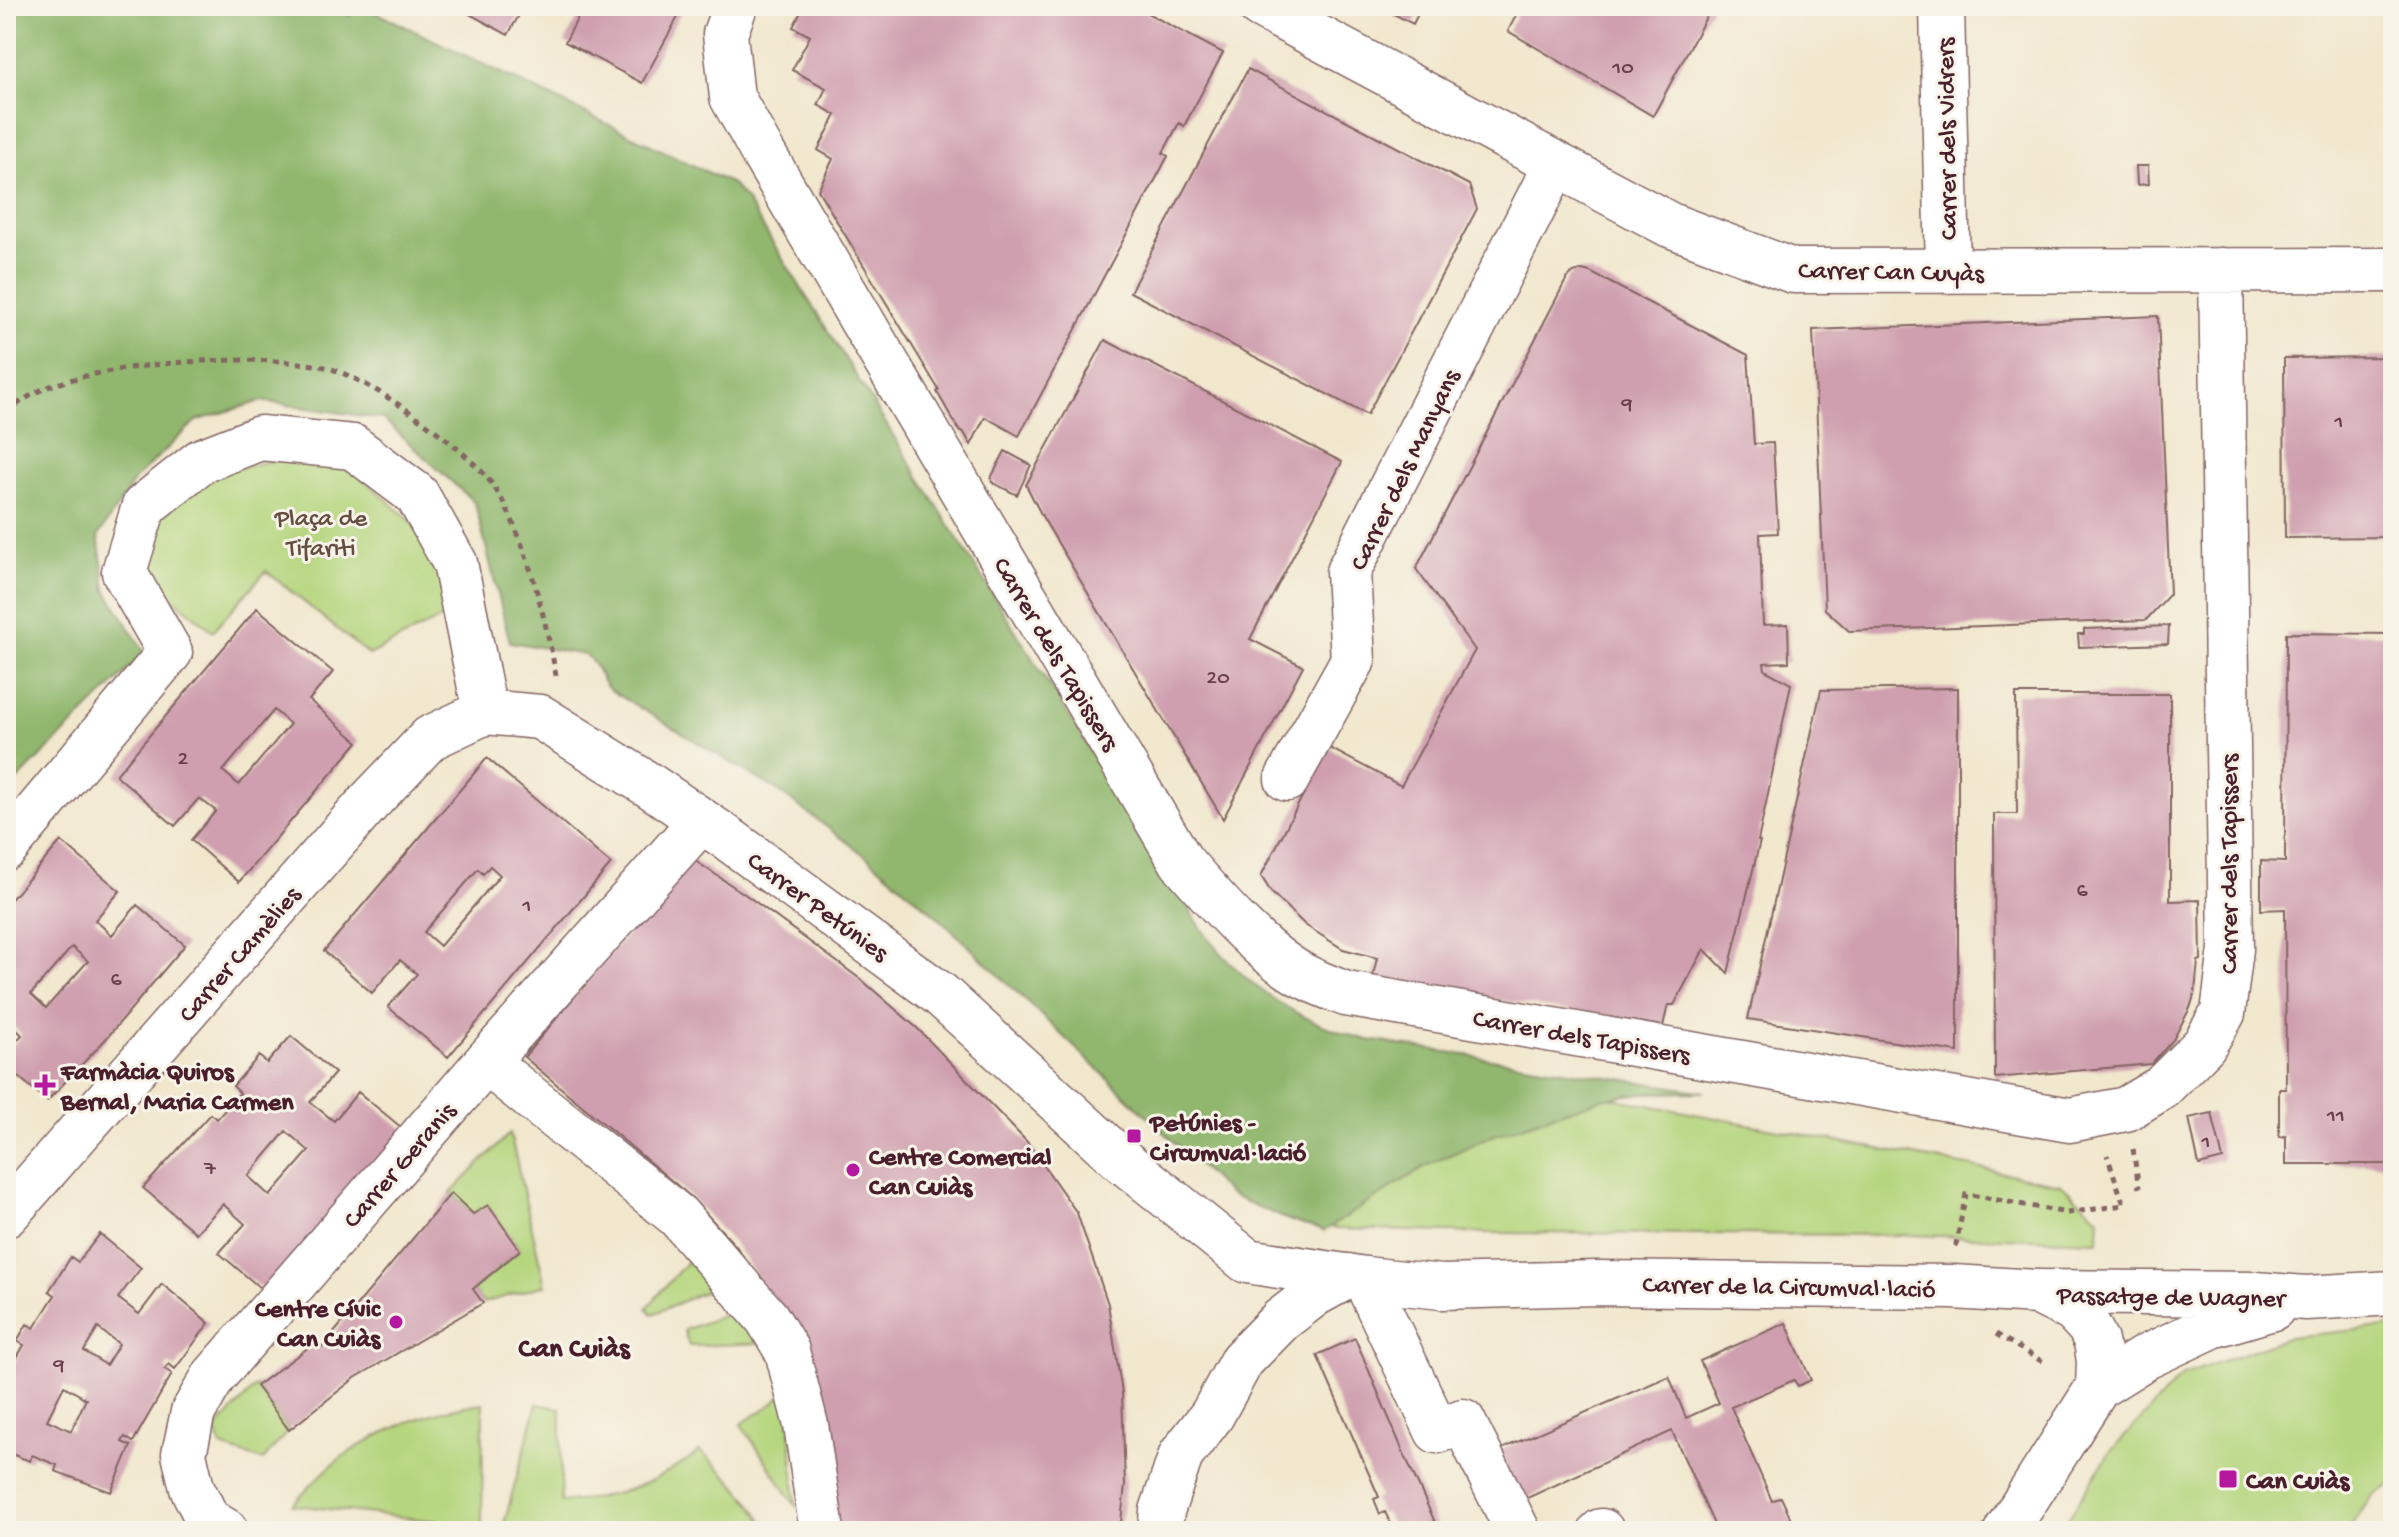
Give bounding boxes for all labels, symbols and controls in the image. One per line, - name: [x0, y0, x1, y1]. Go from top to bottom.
- street label: Carrer dels Vidrers: [1932, 36, 1967, 240]
- house number: 10: [1611, 56, 1634, 82]
- street label: Carrer Can Cuyàs: [1798, 257, 1986, 292]
- street label: Carrer dels Manyans: [1345, 364, 1470, 577]
- house number: 9: [1620, 393, 1633, 419]
- house number: 1: [2334, 410, 2343, 436]
- park label: Plaça de Tifariti: [274, 505, 368, 566]
- street label: Carrer dels Tapissers: [984, 553, 1125, 759]
- house number: 20: [1206, 666, 1230, 692]
- house number: 2: [178, 747, 189, 773]
- street label: Carrer dels Tapissers: [2216, 753, 2247, 974]
- street label: Carrer Petúnies: [740, 847, 894, 971]
- house number: 6: [2076, 879, 2088, 905]
- street label: Carrer Camèlies: [174, 880, 310, 1030]
- house number: 1: [522, 894, 531, 920]
- house number: 6: [110, 968, 122, 994]
- street label: Carrer dels Tapissers: [1470, 1005, 1694, 1074]
- place label: Farmàcia Quiros Bernal, Maria Carmen: [60, 1059, 294, 1120]
- marker: Farmàcia Quiros Bernal, Maria Carmen: [36, 1076, 54, 1094]
- street label: Carrer Geranis: [338, 1097, 465, 1236]
- house number: 11: [2326, 1104, 2345, 1130]
- place label: Petúnies - Circumval·lació: [1148, 1110, 1307, 1171]
- marker: Petúnies - Circumval·lació: [1125, 1127, 1143, 1145]
- house number: 1: [2201, 1130, 2210, 1156]
- place label: Centre Comercial Can Cuiàs: [869, 1144, 1052, 1205]
- house number: 7: [203, 1157, 216, 1183]
- marker: Centre Comercial Can Cuiàs: [844, 1161, 862, 1179]
- street label: Carrer de la Circumval·lació: [1642, 1271, 1936, 1308]
- street label: Passatge de Wagner: [2055, 1282, 2288, 1317]
- place label: Centre Cívic Can Cuiàs: [255, 1296, 382, 1357]
- marker: Centre Cívic Can Cuiàs: [387, 1313, 405, 1331]
- district label: Can Cuiàs: [519, 1334, 631, 1367]
- house number: 9: [52, 1354, 65, 1380]
- marker: Can Cuiàs: [2217, 1468, 2239, 1490]
- place label: Can Cuiàs: [2246, 1468, 2350, 1499]

